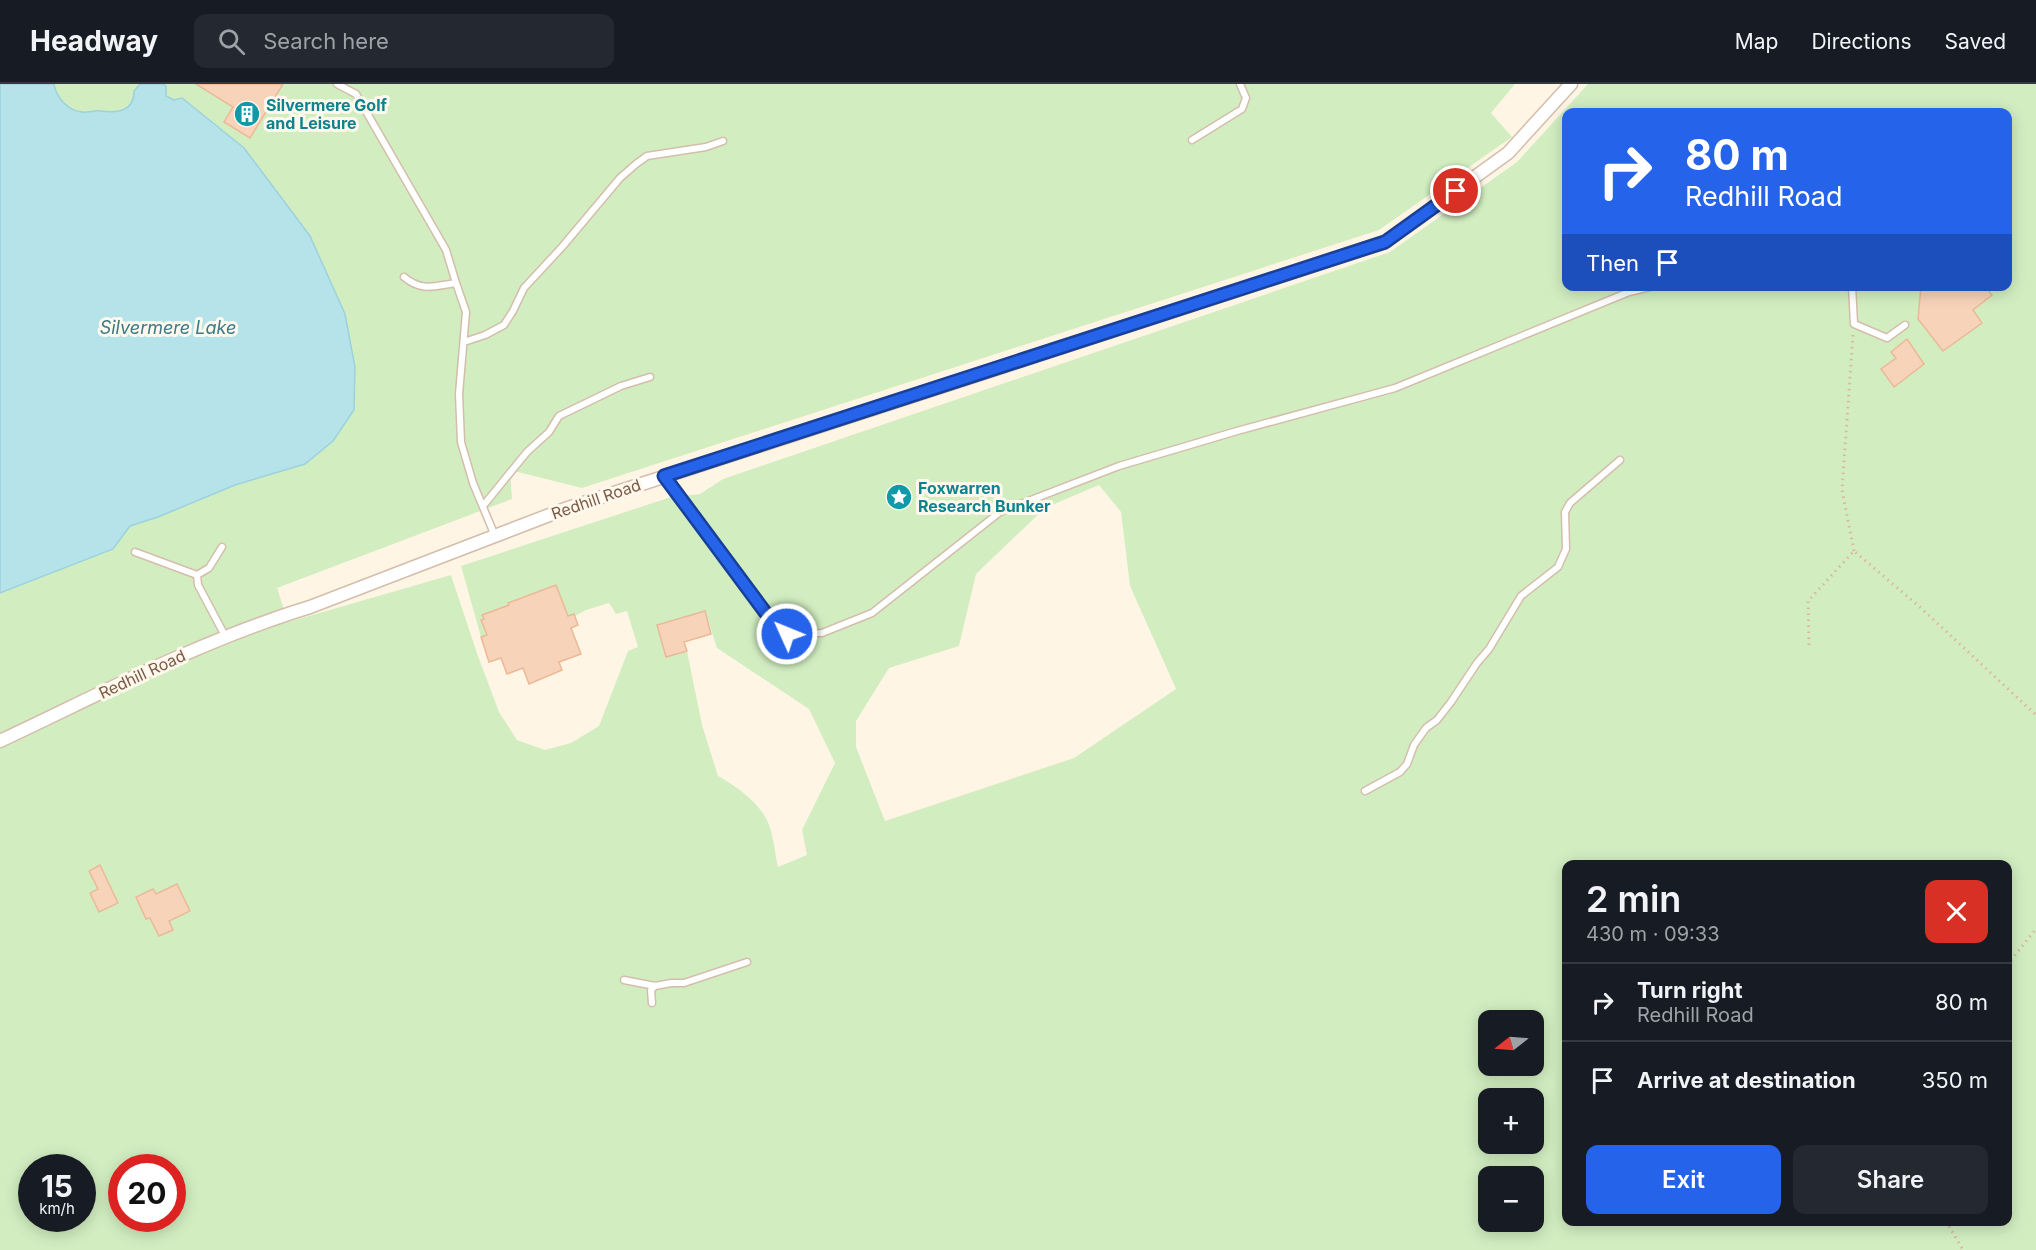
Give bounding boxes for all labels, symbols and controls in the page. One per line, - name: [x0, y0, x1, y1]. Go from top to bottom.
- search box: [194, 14, 614, 68]
- text: Headway: [30, 24, 158, 58]
- icon: search: [215, 25, 248, 58]
- text: Search here: [263, 28, 389, 54]
- text: Map: [1735, 29, 1778, 54]
- text: Directions: [1811, 29, 1912, 54]
- text: Saved: [1945, 29, 2006, 54]
- place label: Silvermere Golf and Leisure: [266, 95, 388, 133]
- building icon: Silvermere Golf and Leisure: [232, 99, 262, 129]
- text: 80 m: [1685, 129, 1789, 180]
- icon: right: [1586, 132, 1664, 210]
- pin: [1430, 165, 1481, 216]
- icon: arrive: [1439, 174, 1472, 207]
- text: Redhill Road: [1685, 180, 1843, 213]
- icon: arrive: [1651, 246, 1684, 279]
- text: Then: [1586, 250, 1639, 276]
- water label: Silvermere Lake: [100, 317, 236, 338]
- street label: Redhill Road: [549, 474, 643, 524]
- place label: Foxwarren Research Bunker: [918, 478, 1051, 516]
- place icon: Foxwarren Research Bunker: [884, 482, 914, 512]
- position arrow: [755, 602, 819, 666]
- street label: Redhill Road: [95, 645, 189, 703]
- text: 2 min: [1586, 877, 1681, 921]
- button: close: [1925, 880, 1988, 943]
- text: 430 m · 09:33: [1586, 922, 1720, 946]
- text: Turn right: [1637, 977, 1743, 1003]
- icon: right: [1586, 986, 1619, 1019]
- text: 80 m: [1935, 989, 1988, 1015]
- text: Redhill Road: [1637, 1003, 1754, 1027]
- north arrow: [1478, 1010, 1544, 1076]
- map controls: [1478, 1010, 1544, 1232]
- icon: arrive: [1586, 1064, 1619, 1097]
- text: Arrive at destination: [1637, 1067, 1856, 1093]
- text: 350 m: [1922, 1067, 1988, 1093]
- button: +: [1478, 1088, 1544, 1154]
- button: Exit: [1586, 1145, 1781, 1214]
- button: Share: [1793, 1145, 1988, 1214]
- speed limit sign: 20: [108, 1154, 186, 1232]
- button: −: [1478, 1166, 1544, 1232]
- text: 15: [41, 1168, 73, 1204]
- text: km/h: [39, 1199, 75, 1218]

